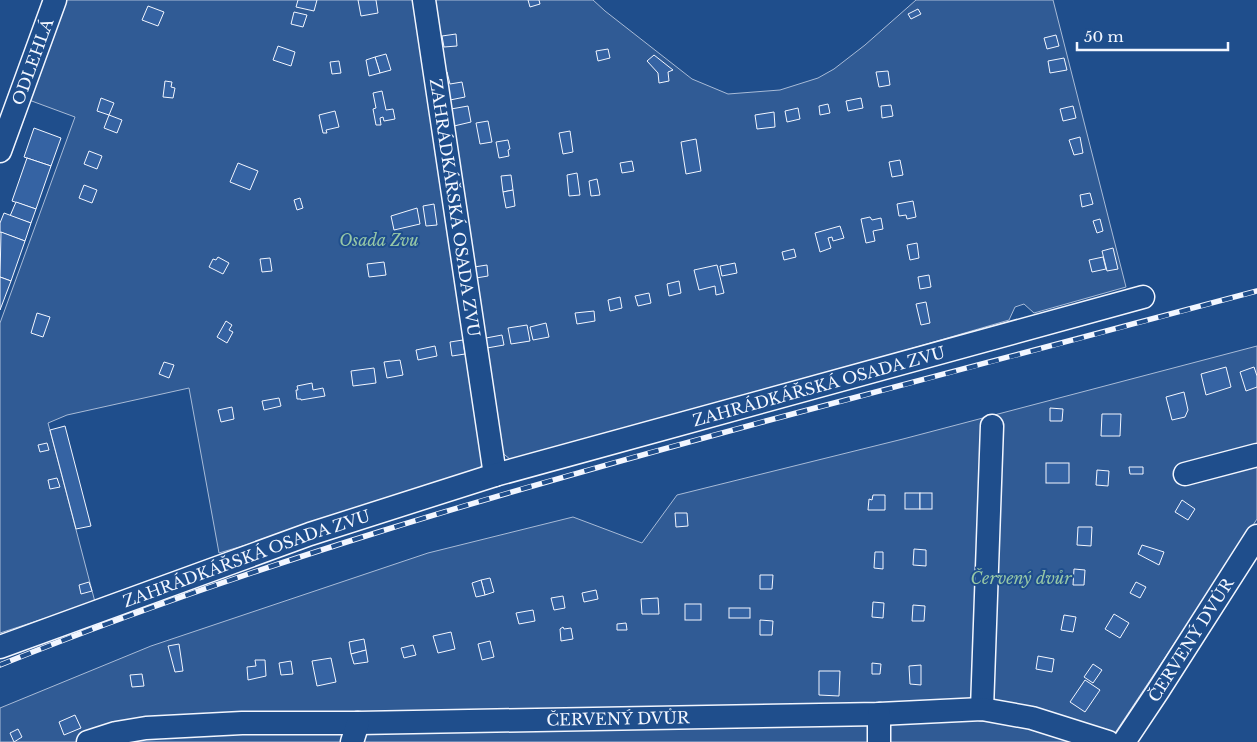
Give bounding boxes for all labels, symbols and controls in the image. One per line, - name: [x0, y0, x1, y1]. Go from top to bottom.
- street label: ODLEHLÁ: [8, 15, 58, 108]
- scale bar: [1077, 20, 1228, 52]
- text: 50 m: [1084, 27, 1124, 46]
- street label: ZAHRÁDKÁŘSKÁ OSADA ZVU: [426, 77, 484, 339]
- park label: Osada Zvu: [339, 230, 419, 250]
- street label: ZAHRÁDKÁŘSKÁ OSADA ZVU: [690, 342, 948, 430]
- street label: ZAHRÁDKÁŘSKÁ OSADA ZVU: [120, 505, 373, 611]
- park label: Červený dvůr: [970, 568, 1072, 588]
- street label: ČERVENÝ DVŮR: [1144, 573, 1238, 706]
- street label: ČERVENÝ DVŮR: [546, 707, 691, 730]

